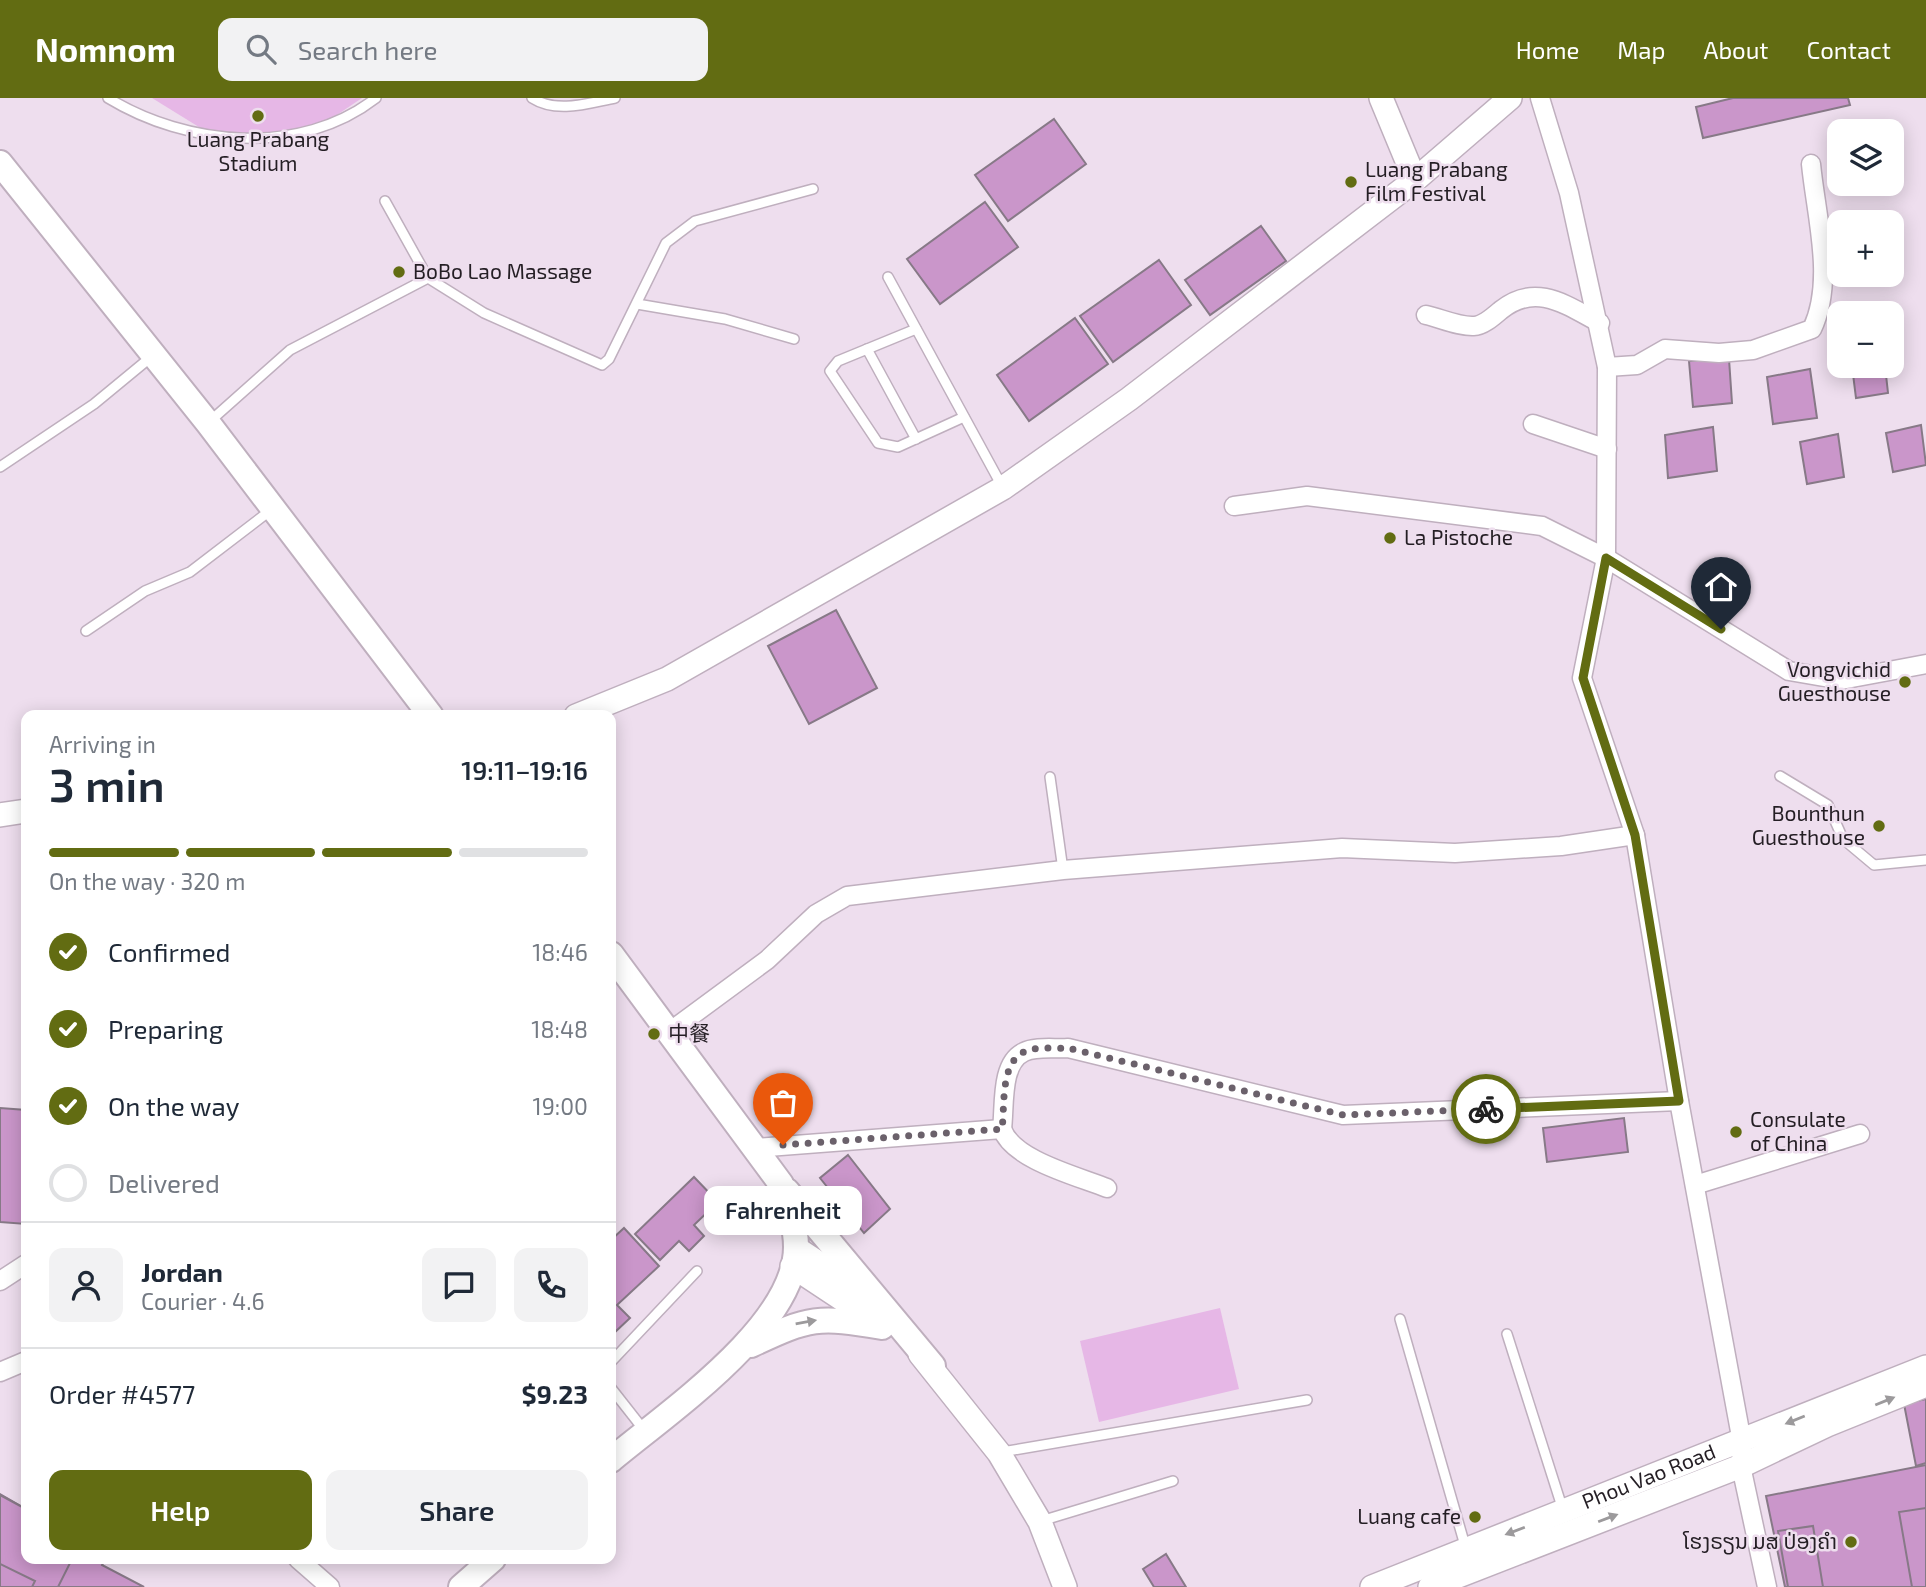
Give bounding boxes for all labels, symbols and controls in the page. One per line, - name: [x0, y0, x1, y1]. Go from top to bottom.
- search box: [218, 18, 708, 81]
- text: Nomnom: [35, 29, 176, 69]
- icon: search: [242, 30, 280, 68]
- text: Search here: [298, 34, 437, 65]
- text: Home: [1516, 35, 1579, 64]
- text: Map: [1617, 35, 1665, 64]
- text: About: [1703, 35, 1769, 64]
- text: Contact: [1807, 35, 1891, 64]
- marker: Luang Prabang Stadium: [250, 108, 266, 124]
- map controls: [1827, 119, 1904, 378]
- button: layers: [1827, 119, 1904, 196]
- place label: Luang Prabang Stadium: [187, 126, 330, 175]
- place label: Luang Prabang Film Festival: [1365, 156, 1508, 205]
- marker: Luang Prabang Film Festival: [1343, 174, 1359, 190]
- button: +: [1827, 210, 1904, 287]
- place label: BoBo Lao Massage: [413, 258, 592, 283]
- marker: BoBo Lao Massage: [391, 264, 407, 280]
- button: −: [1827, 301, 1904, 378]
- place label: La Pistoche: [1404, 524, 1513, 549]
- marker: La Pistoche: [1382, 530, 1398, 546]
- pin: [1691, 557, 1751, 629]
- icon: home: [1702, 568, 1740, 606]
- place label: Vongvichid Guesthouse: [1778, 656, 1891, 705]
- marker: Vongvichid Guesthouse: [1897, 674, 1913, 690]
- text: Arriving in: [49, 730, 156, 758]
- text: 19:11–19:16: [461, 754, 588, 785]
- text: 3 min: [49, 756, 165, 811]
- place label: Bounthun Guesthouse: [1752, 800, 1865, 849]
- marker: Bounthun Guesthouse: [1871, 818, 1887, 834]
- text: On the way · 320 m: [49, 867, 245, 895]
- icon: check: [49, 933, 87, 971]
- text: Confirmed: [108, 936, 231, 967]
- text: 18:46: [532, 938, 588, 966]
- icon: check: [49, 1010, 87, 1048]
- text: Preparing: [108, 1013, 223, 1044]
- text: 18:48: [531, 1015, 588, 1043]
- place label: 中餐: [668, 1020, 710, 1045]
- marker: 中餐: [646, 1026, 662, 1042]
- pin: [753, 1073, 813, 1145]
- courier: [1451, 1074, 1521, 1144]
- icon: bag: [764, 1084, 802, 1122]
- icon: check: [49, 1087, 87, 1125]
- text: On the way: [108, 1090, 239, 1121]
- icon: bike: [1467, 1090, 1505, 1128]
- text: 19:00: [533, 1092, 588, 1120]
- place label: Consulate of China: [1750, 1106, 1846, 1155]
- marker: Consulate of China: [1728, 1124, 1744, 1140]
- text: Delivered: [108, 1167, 220, 1198]
- callout: Fahrenheit: [704, 1187, 862, 1236]
- text: Fahrenheit: [725, 1196, 841, 1224]
- button: person: [49, 1248, 123, 1322]
- button: chat: [422, 1248, 496, 1322]
- button: phone: [514, 1248, 588, 1322]
- text: Jordan: [141, 1256, 223, 1287]
- text: Courier · 4.6: [141, 1287, 265, 1315]
- one-way arrow: [795, 1316, 817, 1327]
- text: Order #4577: [49, 1378, 195, 1409]
- text: $9.23: [521, 1378, 588, 1409]
- one-way arrow: [1875, 1396, 1896, 1407]
- one-way arrow: [1784, 1415, 1805, 1426]
- street label: Phou Vao Road: [1578, 1438, 1719, 1513]
- button: Help: [49, 1470, 312, 1550]
- button: Share: [326, 1470, 588, 1550]
- place label: Luang cafe: [1357, 1503, 1461, 1528]
- marker: Luang cafe: [1467, 1509, 1483, 1525]
- one-way arrow: [1597, 1512, 1618, 1523]
- one-way arrow: [1504, 1525, 1525, 1536]
- place label: ໂຮງຣຽນ ມສ ປ່ອງຄຳ: [1683, 1528, 1837, 1555]
- marker: ໂຮງຣຽນ ມສ ປ່ອງຄຳ: [1843, 1534, 1859, 1550]

